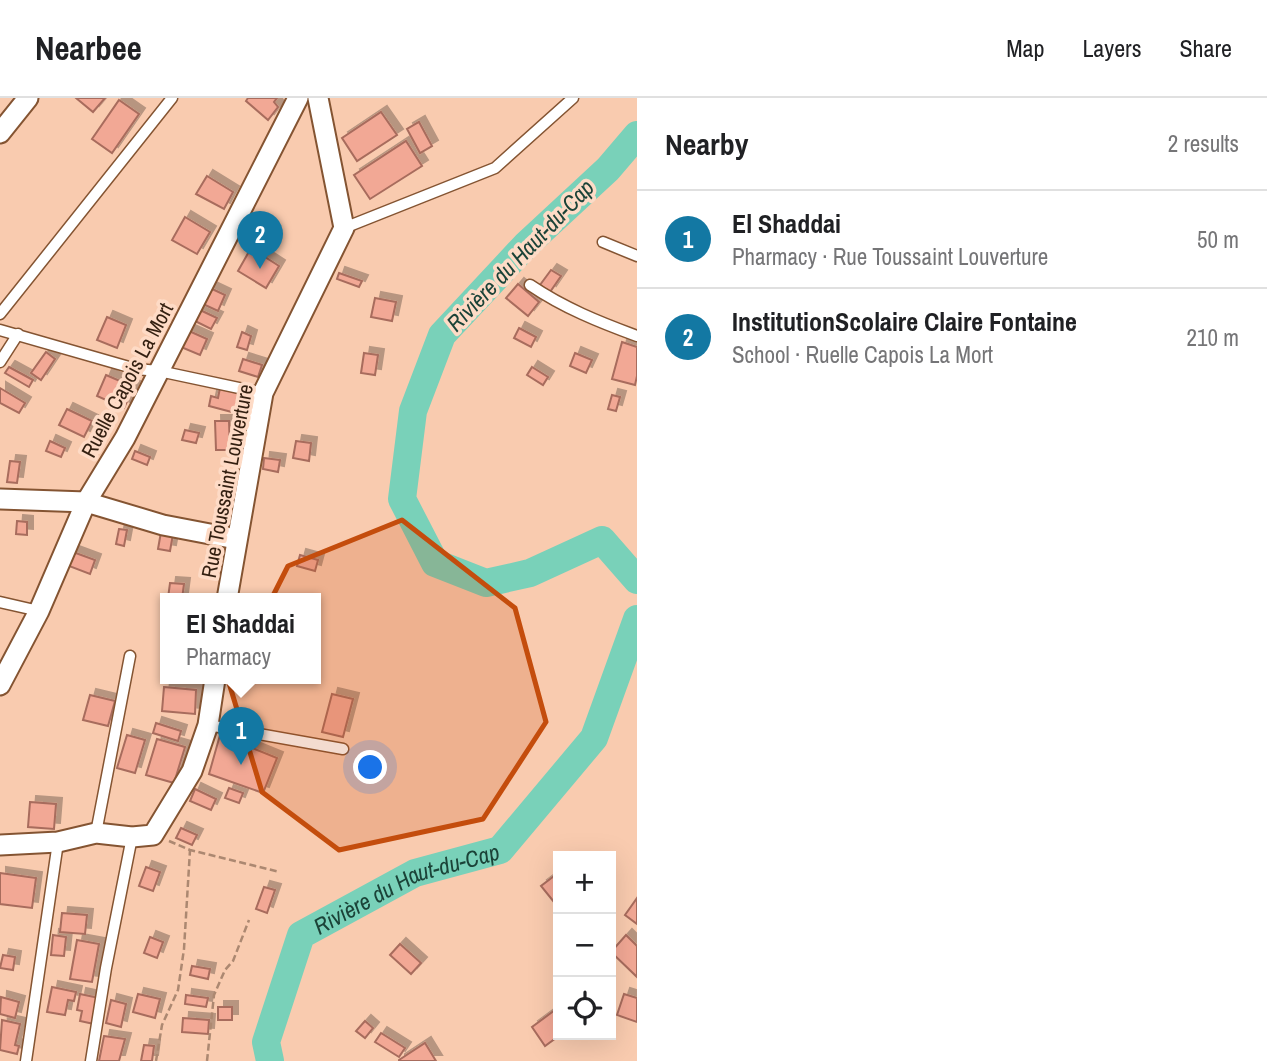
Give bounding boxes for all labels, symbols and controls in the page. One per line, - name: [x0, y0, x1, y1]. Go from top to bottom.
- text: Nearbee: [35, 26, 142, 70]
- text: Map: [1006, 32, 1044, 64]
- text: Layers: [1082, 32, 1141, 64]
- text: Share: [1179, 32, 1232, 64]
- text: Nearby: [665, 124, 748, 164]
- text: 2 results: [1168, 128, 1239, 159]
- water label: Rivière du Haut-du-Cap: [439, 172, 601, 338]
- text: El Shaddai: [732, 206, 841, 241]
- pin: 2: [237, 211, 283, 269]
- text: 1: [683, 224, 693, 255]
- text: 50 m: [1197, 224, 1239, 255]
- text: Pharmacy · Rue Toussaint Louverture: [732, 241, 1048, 272]
- street label: Ruelle Capois La Mort: [74, 297, 180, 462]
- text: InstitutionScolaire Claire Fontaine: [732, 304, 1077, 339]
- text: 2: [683, 322, 693, 353]
- text: 210 m: [1187, 322, 1239, 353]
- text: School · Ruelle Capois La Mort: [732, 339, 993, 370]
- street label: Rue Toussaint Louverture: [194, 382, 260, 580]
- popup: [160, 593, 321, 684]
- text: El Shaddai: [186, 606, 295, 641]
- text: Pharmacy: [186, 641, 271, 672]
- pin: 1: [218, 707, 264, 765]
- your location: [353, 750, 387, 784]
- water label: Rivière du Haut-du-Cap: [307, 835, 502, 941]
- map controls: [553, 851, 616, 1040]
- button: +: [553, 851, 616, 914]
- button: −: [553, 914, 616, 977]
- button: locate: [553, 977, 616, 1040]

